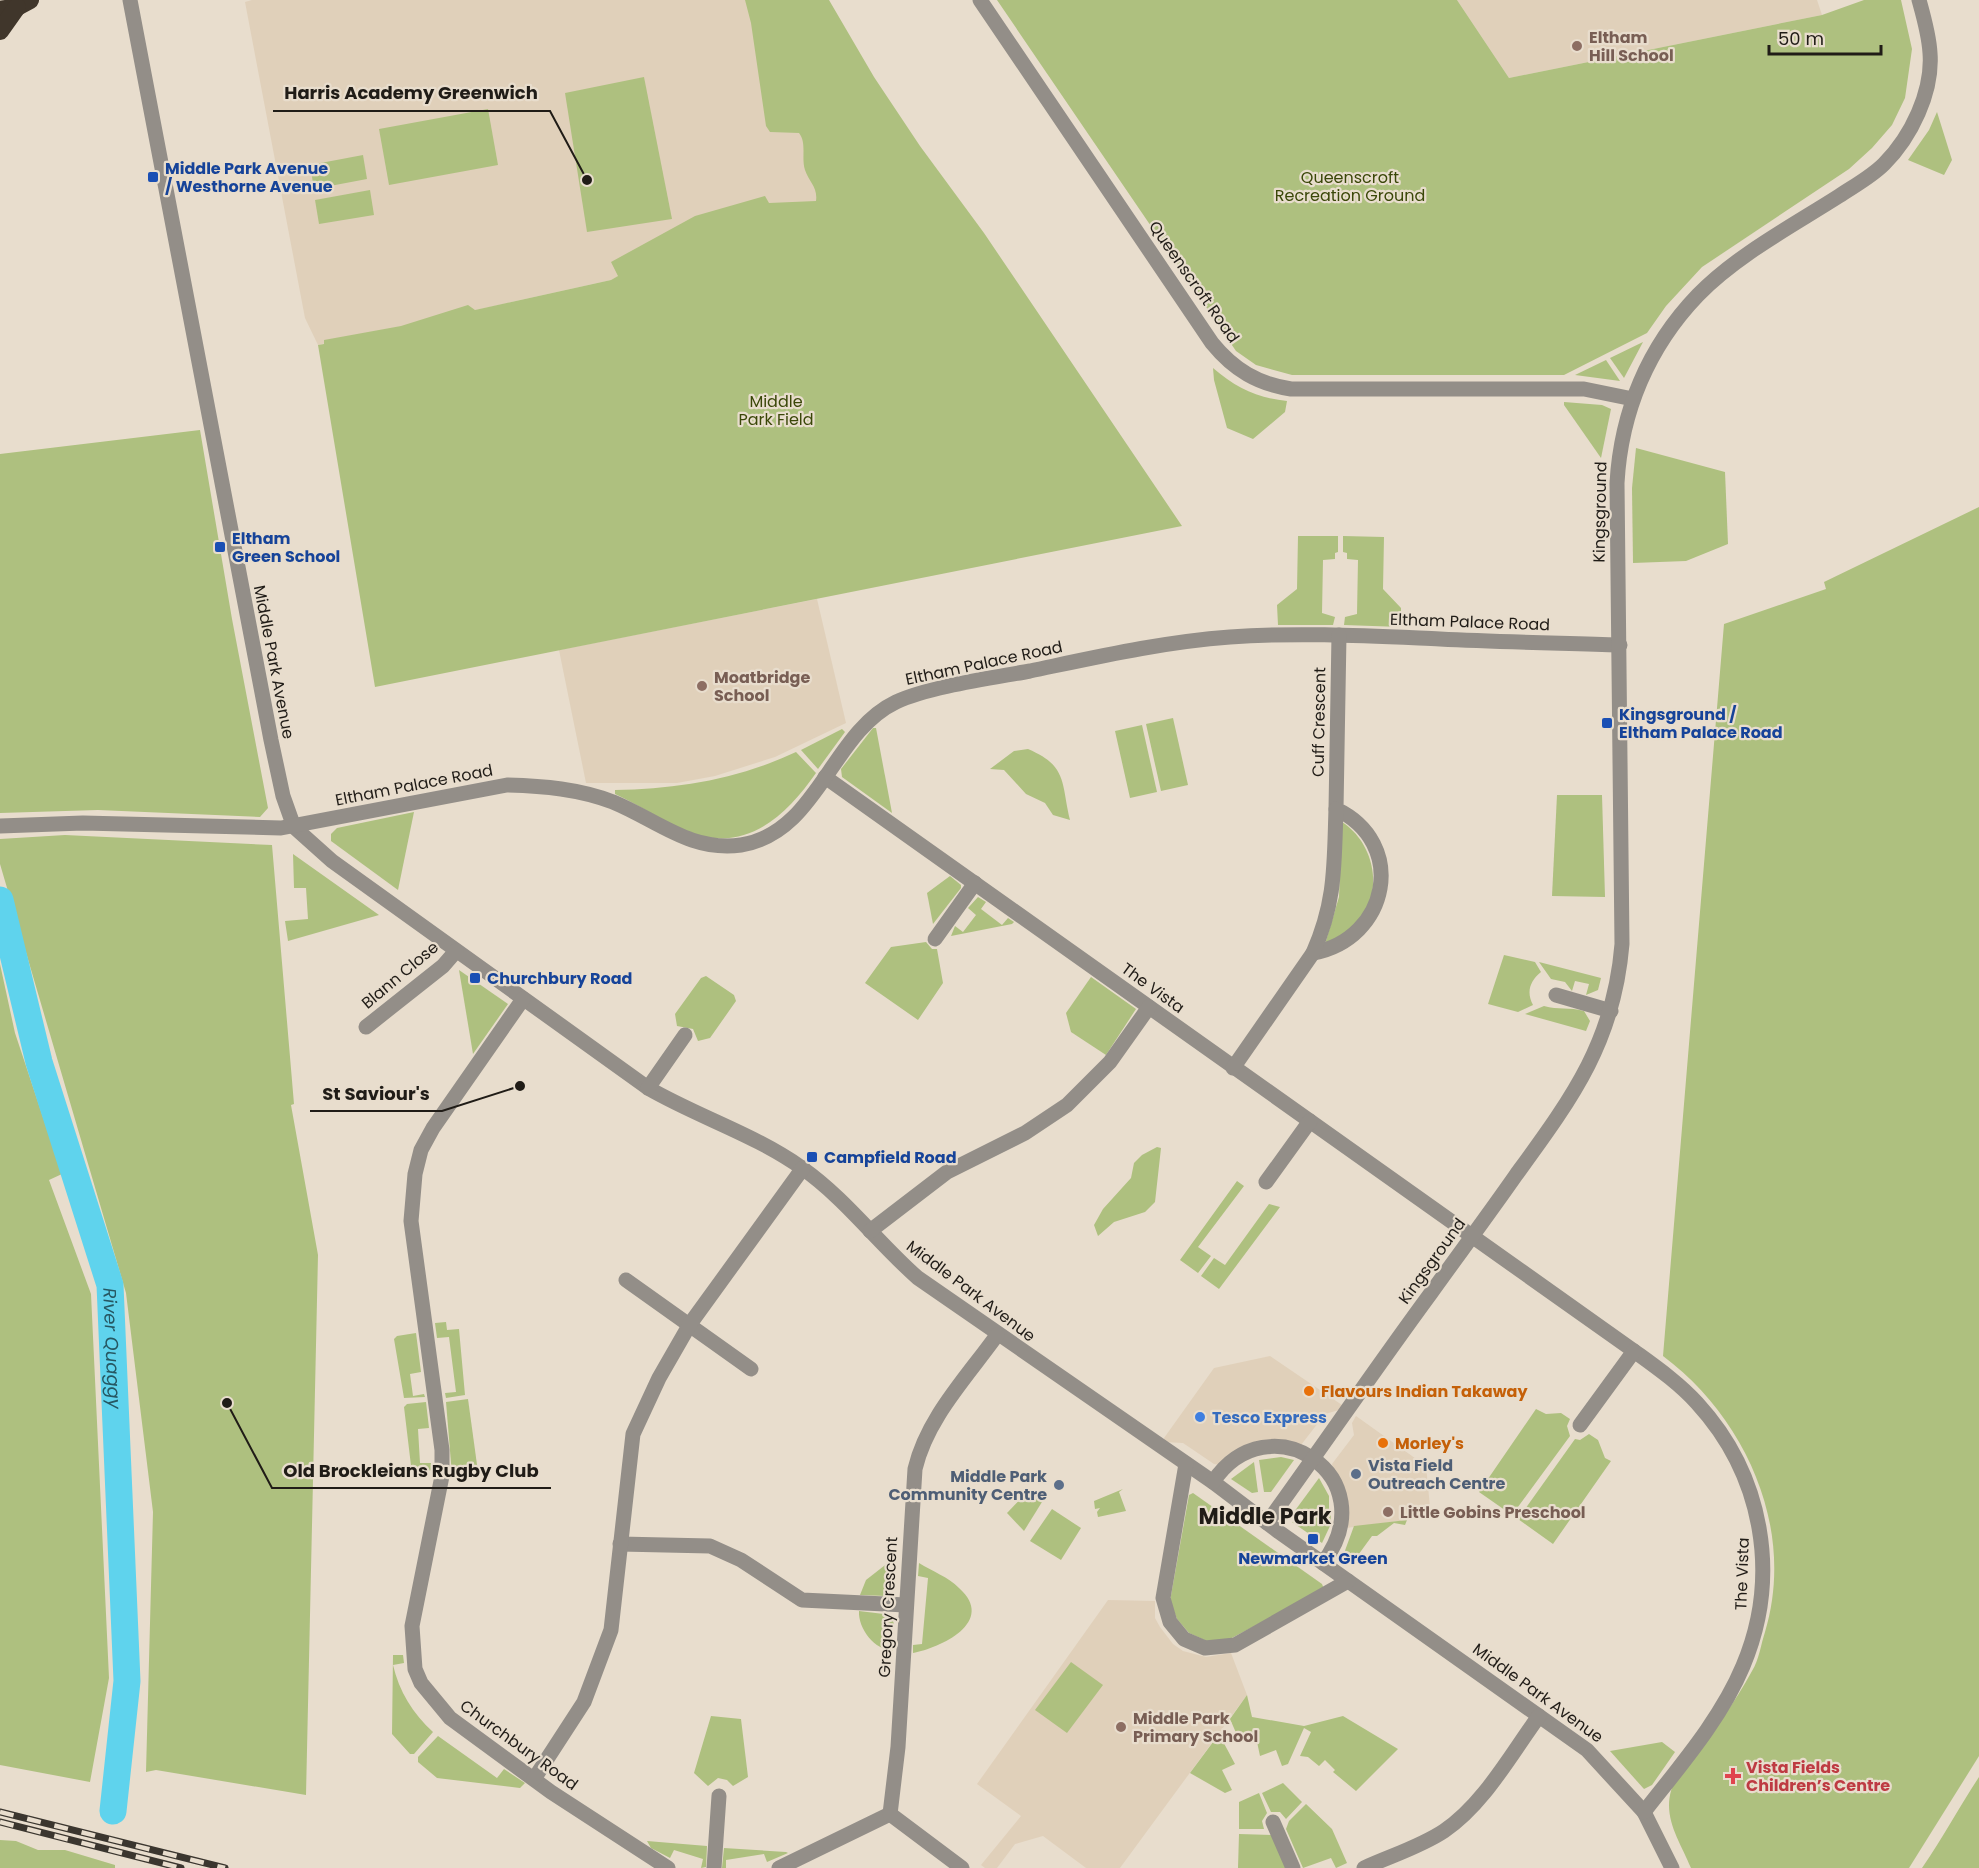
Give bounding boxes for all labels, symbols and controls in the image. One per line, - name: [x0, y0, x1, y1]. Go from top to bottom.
- scale bar: [1769, 18, 1882, 56]
- place label: Eltham Hill School: [1589, 26, 1674, 67]
- text: 50 m: [1778, 26, 1824, 51]
- marker: Eltham Hill School: [1570, 39, 1584, 53]
- callout: Harris Academy Greenwich: [273, 75, 550, 111]
- text: Harris Academy Greenwich: [284, 80, 538, 105]
- place label: Middle Park Avenue / Westhorne Avenue: [165, 157, 333, 198]
- park label: Queenscroft Recreation Ground: [1275, 166, 1425, 207]
- marker: Middle Park Avenue / Westhorne Avenue: [146, 170, 160, 184]
- street label: Queenscroft Road: [1143, 216, 1245, 348]
- park label: Middle Park Field: [738, 390, 814, 431]
- street label: Kingsground: [1588, 461, 1612, 563]
- place label: Eltham Green School: [232, 527, 340, 568]
- marker: Eltham Green School: [213, 540, 227, 554]
- street label: Middle Park Avenue: [248, 583, 300, 741]
- street label: Eltham Palace Road: [1390, 608, 1550, 636]
- street label: Eltham Palace Road: [903, 635, 1065, 691]
- place label: Moatbridge School: [714, 666, 810, 707]
- street label: Cuff Crescent: [1307, 667, 1331, 777]
- marker: Moatbridge School: [695, 679, 709, 693]
- place label: Kingsground / Eltham Palace Road: [1619, 703, 1783, 744]
- marker: Kingsground / Eltham Palace Road: [1600, 716, 1614, 730]
- street label: Eltham Palace Road: [333, 758, 495, 812]
- street label: Blann Close: [357, 936, 443, 1014]
- street label: The Vista: [1117, 957, 1189, 1019]
- place label: Churchbury Road: [487, 967, 632, 990]
- marker: Churchbury Road: [468, 971, 482, 985]
- callout: St Saviour's: [310, 1075, 442, 1111]
- text: St Saviour's: [322, 1081, 430, 1106]
- place label: Campfield Road: [824, 1146, 957, 1169]
- marker: Campfield Road: [805, 1150, 819, 1164]
- street label: Kingsground: [1393, 1213, 1471, 1309]
- street label: Middle Park Avenue: [902, 1235, 1040, 1347]
- water label: River Quaggy: [98, 1287, 128, 1410]
- place label: Flavours Indian Takaway: [1321, 1380, 1528, 1403]
- marker: Flavours Indian Takaway: [1302, 1384, 1316, 1398]
- place label: Tesco Express: [1212, 1406, 1327, 1429]
- marker: Tesco Express: [1193, 1410, 1207, 1424]
- place label: Morley's: [1395, 1432, 1464, 1455]
- marker: Morley's: [1376, 1436, 1390, 1450]
- callout: Old Brockleians Rugby Club: [272, 1452, 551, 1488]
- place label: Vista Field Outreach Centre: [1368, 1454, 1505, 1495]
- text: Old Brockleians Rugby Club: [283, 1458, 539, 1483]
- place label: Middle Park Community Centre: [888, 1465, 1047, 1506]
- marker: Vista Field Outreach Centre: [1349, 1467, 1363, 1481]
- marker: Middle Park Community Centre: [1052, 1478, 1066, 1492]
- district label: Middle Park: [1199, 1501, 1332, 1532]
- place label: Little Gobins Preschool: [1400, 1501, 1586, 1524]
- marker: Little Gobins Preschool: [1381, 1505, 1395, 1519]
- marker: Newmarket Green: [1306, 1532, 1320, 1546]
- street label: Gregory Crescent: [873, 1536, 903, 1678]
- street label: The Vista: [1729, 1537, 1755, 1611]
- place label: Newmarket Green: [1238, 1547, 1388, 1570]
- street label: Middle Park Avenue: [1468, 1638, 1608, 1748]
- street label: Churchbury Road: [455, 1694, 583, 1796]
- place label: Middle Park Primary School: [1133, 1707, 1258, 1748]
- marker: Middle Park Primary School: [1114, 1720, 1128, 1734]
- place label: Vista Fields Children’s Centre: [1746, 1756, 1890, 1797]
- marker: Vista Fields Children’s Centre: [1724, 1767, 1742, 1785]

